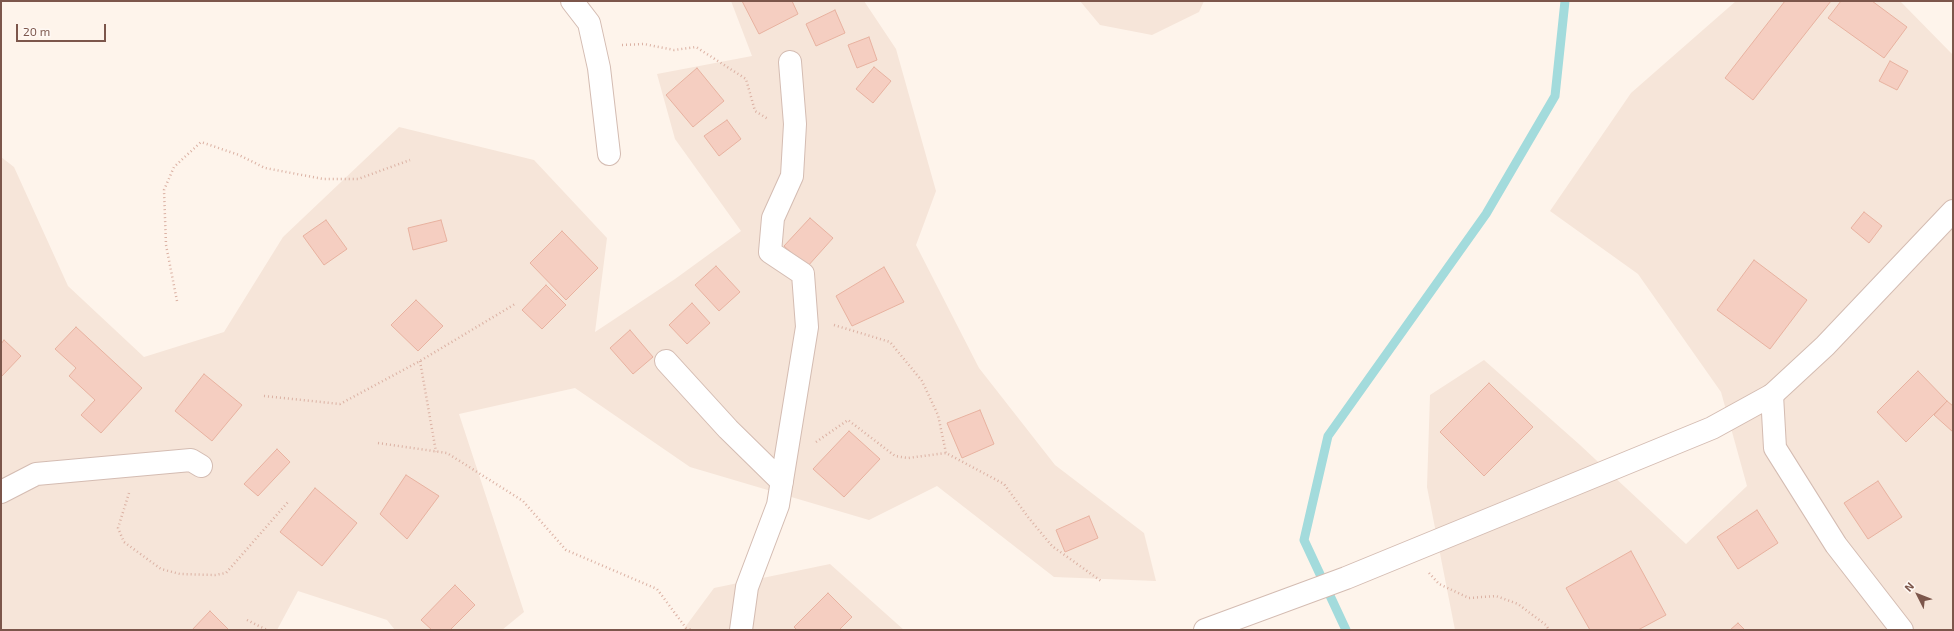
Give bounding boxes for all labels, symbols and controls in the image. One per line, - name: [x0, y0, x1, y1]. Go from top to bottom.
- scale bar: [18, 16, 108, 42]
- text: 20 m: [23, 24, 50, 38]
- north arrow: [1898, 575, 1938, 615]
- text: N: [1901, 579, 1916, 594]

